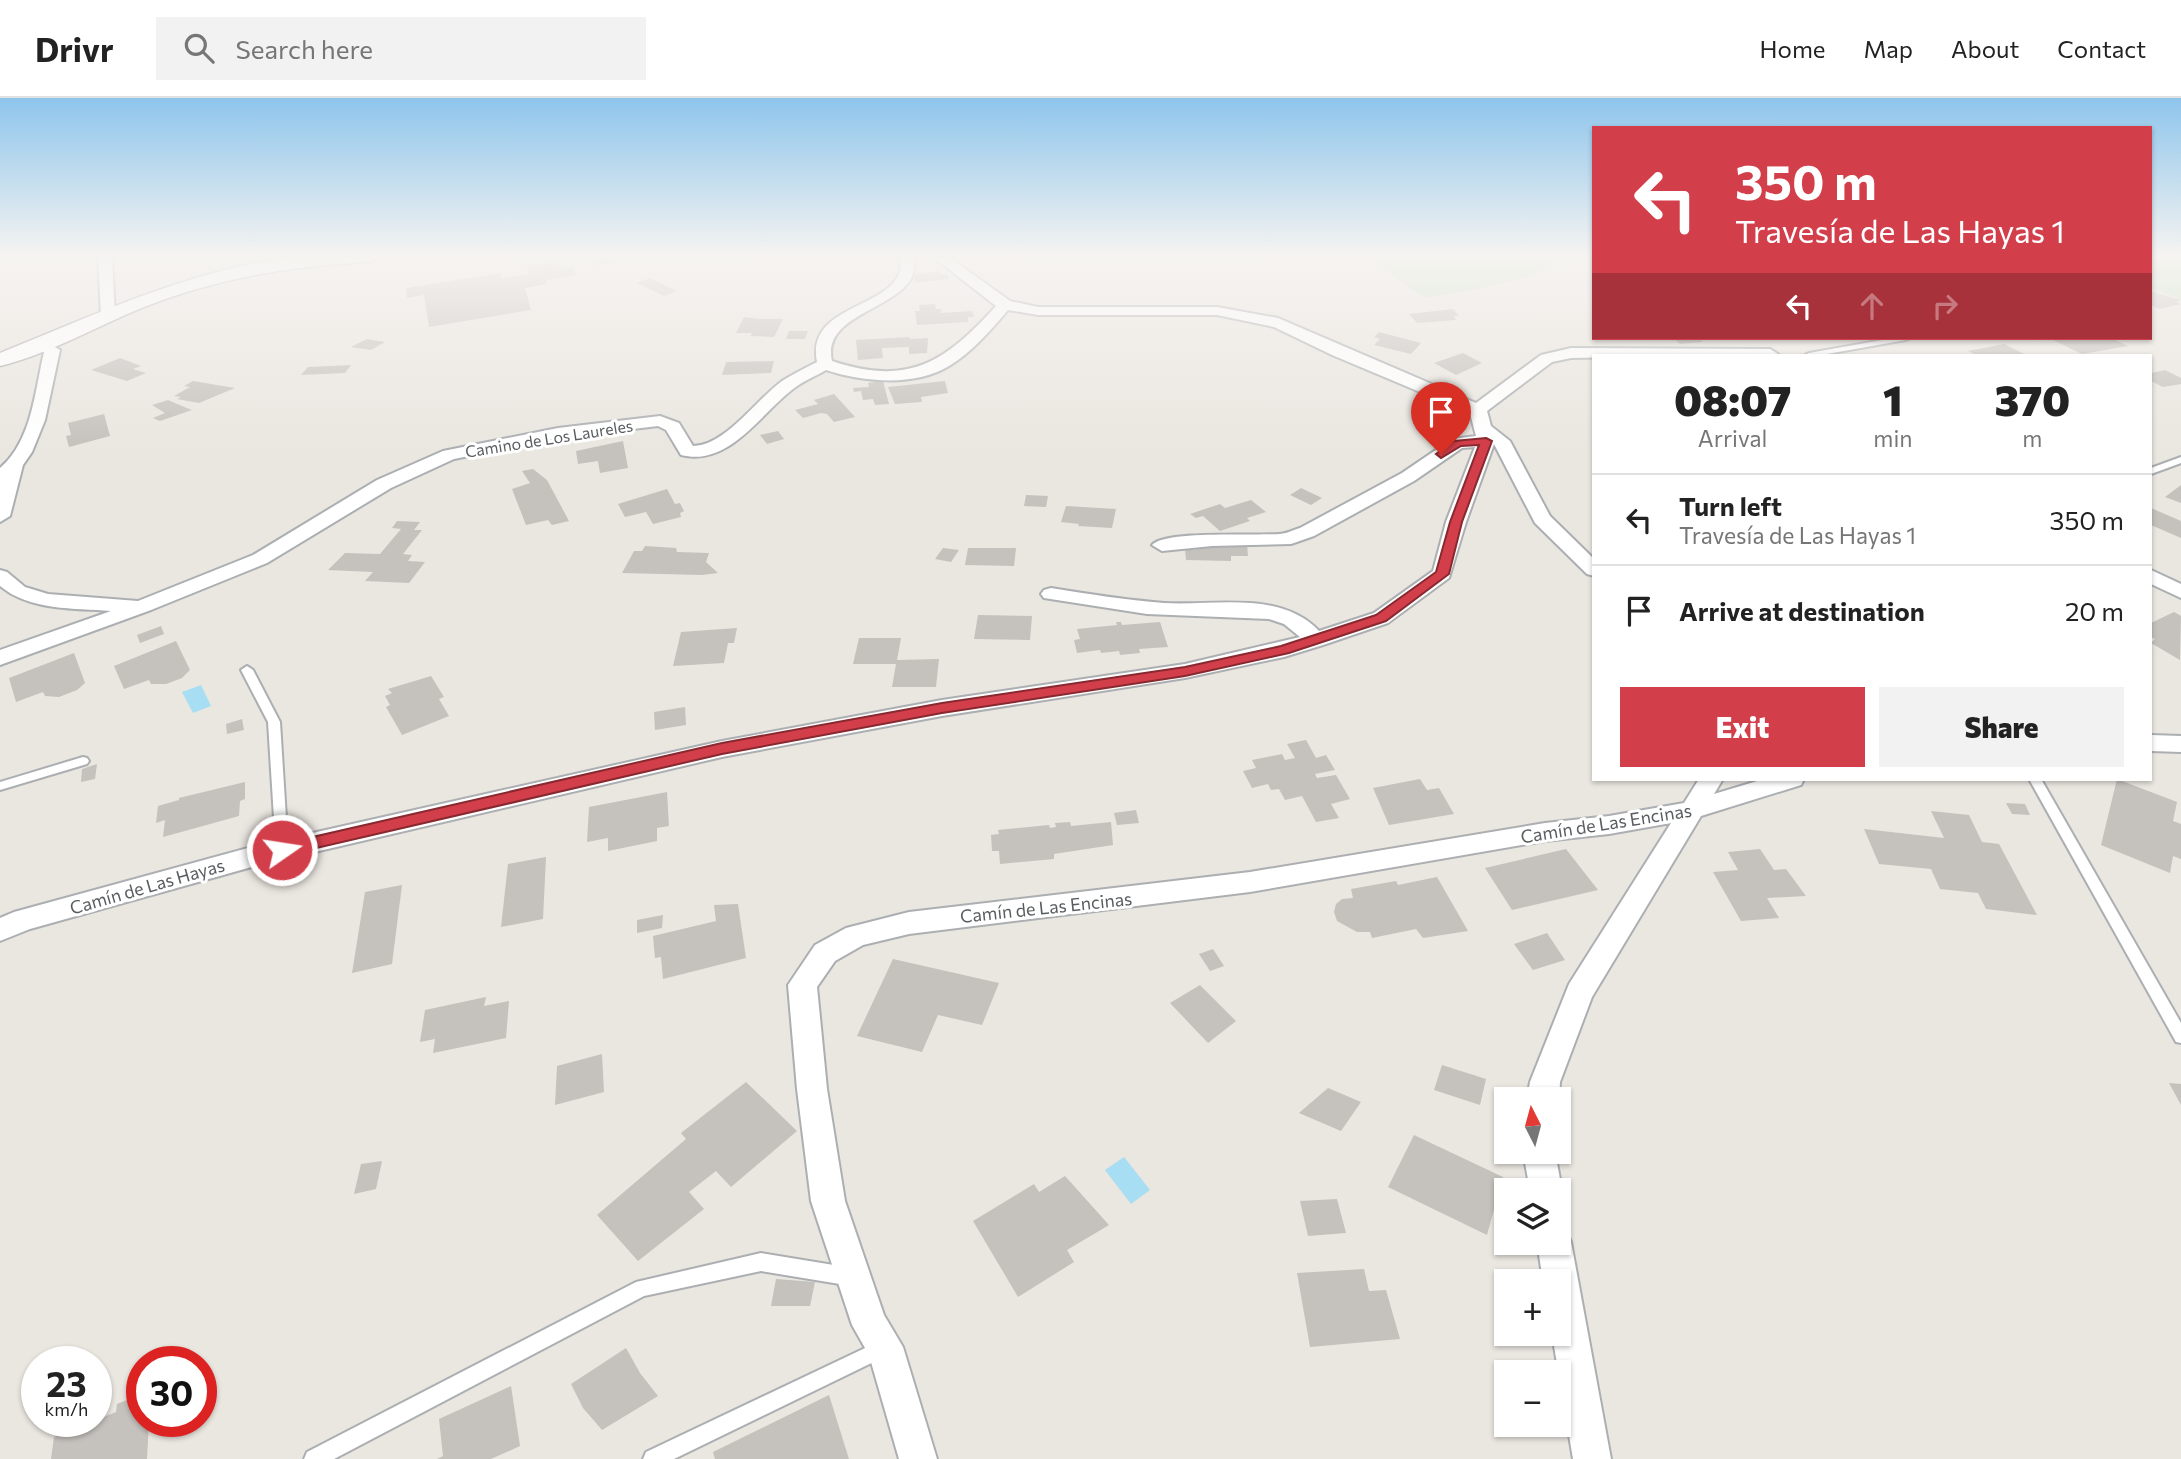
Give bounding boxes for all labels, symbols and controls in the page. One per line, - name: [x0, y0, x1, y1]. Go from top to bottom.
- search box: [156, 17, 646, 80]
- text: Drivr: [35, 28, 114, 69]
- icon: search: [180, 29, 218, 67]
- text: Search here: [236, 33, 373, 64]
- text: Home: [1760, 34, 1826, 63]
- text: Map: [1864, 34, 1913, 63]
- text: About: [1951, 34, 2019, 63]
- text: Contact: [2057, 34, 2146, 63]
- text: 350 m: [1735, 150, 1877, 210]
- icon: left: [1620, 154, 1711, 245]
- text: Travesía de Las Hayas 1: [1735, 210, 2065, 250]
- icon: left: [1780, 287, 1818, 325]
- icon: ahead: [1853, 287, 1891, 325]
- icon: right: [1926, 287, 1964, 325]
- text: 08:07: [1674, 373, 1791, 425]
- text: 1: [1883, 373, 1903, 425]
- text: 370: [1994, 373, 2070, 425]
- pin: [1411, 382, 1471, 454]
- icon: arrive: [1422, 393, 1460, 431]
- street label: Camino de Los Laureles: [464, 415, 634, 461]
- text: Arrival: [1698, 424, 1767, 452]
- text: min: [1873, 424, 1912, 452]
- text: m: [2022, 424, 2042, 452]
- text: Turn left: [1679, 490, 1782, 521]
- icon: left: [1620, 501, 1658, 539]
- text: 350 m: [2050, 504, 2124, 535]
- text: Travesía de Las Hayas 1: [1679, 521, 1916, 549]
- icon: arrive: [1620, 592, 1658, 630]
- text: Arrive at destination: [1679, 595, 1925, 626]
- text: 20 m: [2065, 595, 2124, 626]
- button: Exit: [1620, 687, 1865, 767]
- button: Share: [1879, 687, 2124, 767]
- street label: Camín de Las Encinas: [1519, 799, 1693, 847]
- position arrow: [245, 813, 319, 887]
- street label: Camín de Las Hayas: [67, 853, 227, 919]
- street label: Camín de Las Encinas: [959, 887, 1133, 927]
- north arrow: [1494, 1087, 1572, 1164]
- map controls: [1494, 1087, 1571, 1437]
- button: layers: [1494, 1178, 1571, 1255]
- button: +: [1494, 1269, 1571, 1346]
- speed limit sign: 30: [126, 1346, 217, 1437]
- button: −: [1494, 1360, 1571, 1437]
- text: 23: [46, 1361, 87, 1404]
- text: km/h: [45, 1398, 88, 1420]

